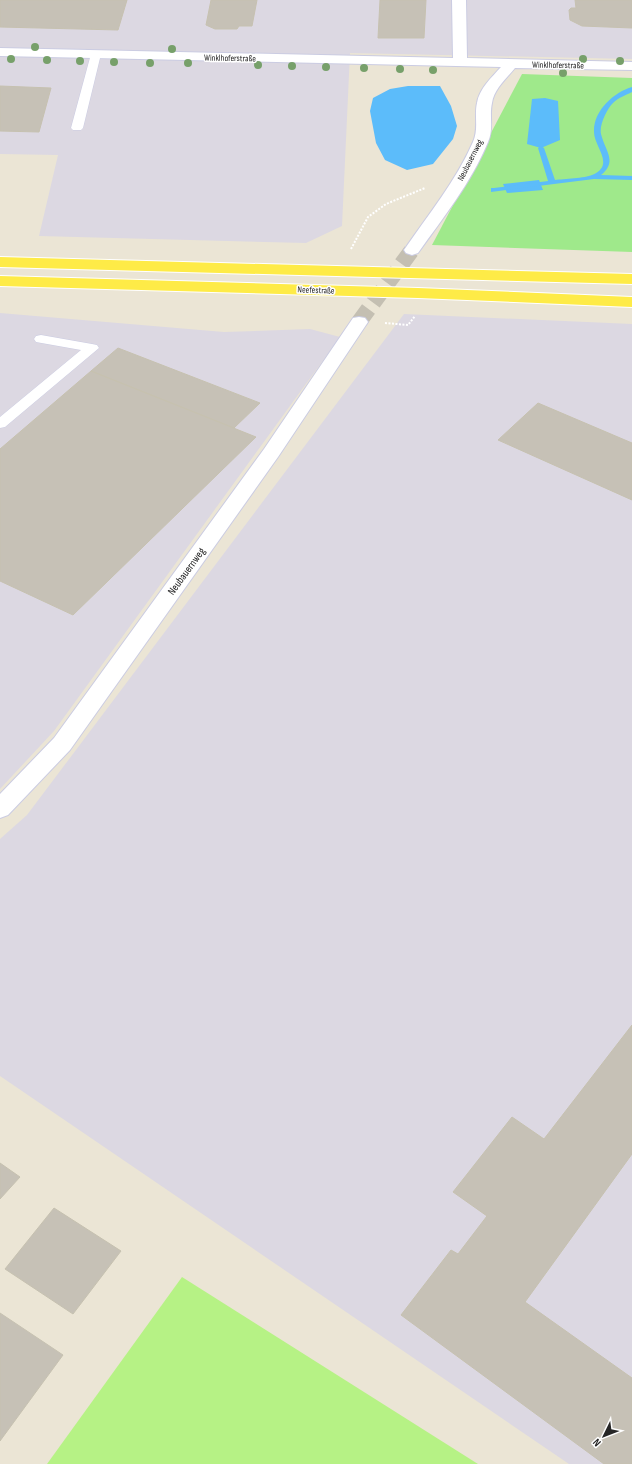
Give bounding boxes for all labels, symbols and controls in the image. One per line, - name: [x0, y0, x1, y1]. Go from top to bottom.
- street label: Winklhoferstraße: [204, 53, 256, 64]
- street label: Winklhoferstraße: [532, 60, 584, 71]
- street label: Neubauernweg: [455, 137, 486, 183]
- street label: Neefestraße: [297, 284, 335, 297]
- street label: Neubauernweg: [165, 545, 208, 597]
- north arrow: [584, 1416, 624, 1456]
- text: N: [590, 1436, 604, 1449]

